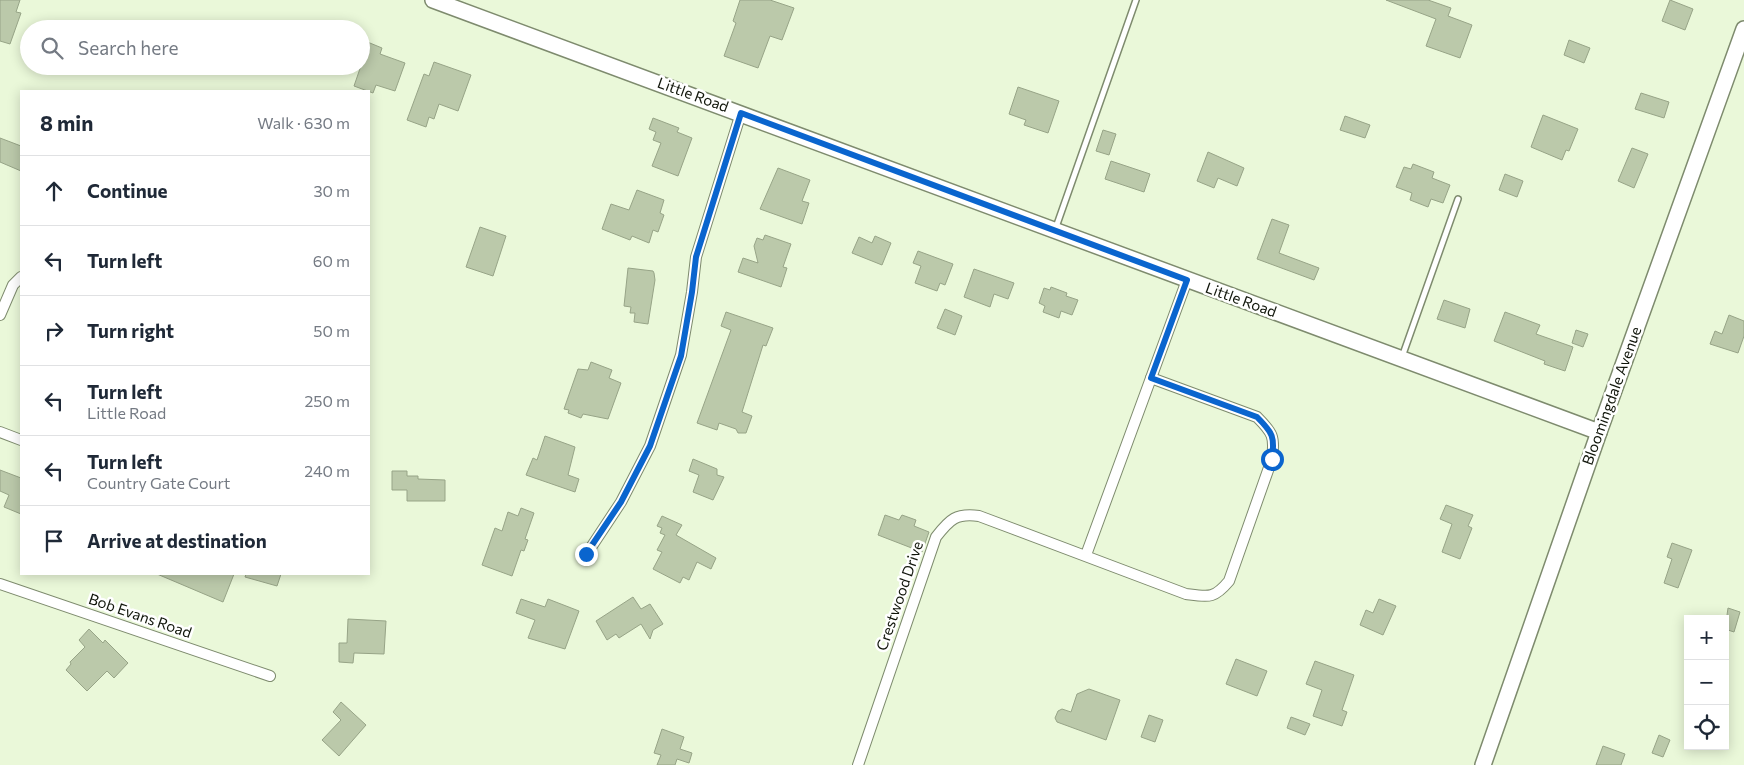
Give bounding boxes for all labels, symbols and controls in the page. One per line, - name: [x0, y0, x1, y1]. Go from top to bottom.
- search box: [20, 20, 370, 75]
- icon: search: [38, 34, 66, 62]
- text: Search here: [78, 36, 178, 59]
- street label: Little Road: [655, 73, 731, 115]
- text: 8 min: [40, 110, 93, 135]
- text: Walk · 630 m: [257, 113, 350, 132]
- icon: ahead: [40, 177, 68, 205]
- text: Continue: [87, 179, 167, 202]
- text: 30 m: [313, 181, 350, 200]
- icon: left: [40, 247, 68, 275]
- text: Turn left: [87, 249, 162, 272]
- text: 60 m: [313, 251, 350, 270]
- street label: Little Road: [1203, 278, 1279, 320]
- icon: right: [40, 317, 68, 345]
- text: Turn right: [87, 319, 174, 342]
- text: 50 m: [313, 321, 350, 340]
- street label: Bloomingdale Avenue: [1578, 324, 1645, 467]
- text: Turn left: [87, 380, 162, 403]
- icon: left: [40, 387, 68, 415]
- text: 250 m: [304, 391, 350, 410]
- text: Little Road: [87, 403, 166, 422]
- route start: [1261, 448, 1284, 471]
- text: Turn left: [87, 450, 162, 473]
- icon: left: [40, 457, 68, 485]
- text: 240 m: [304, 461, 350, 480]
- text: Country Gate Court: [87, 473, 230, 492]
- icon: arrive: [40, 527, 68, 555]
- text: Arrive at destination: [87, 529, 267, 552]
- street label: Crestwood Drive: [872, 539, 926, 653]
- route end: [575, 543, 598, 566]
- street label: Bob Evans Road: [86, 589, 194, 641]
- map controls: [1684, 615, 1729, 750]
- button: +: [1684, 615, 1729, 660]
- button: −: [1684, 660, 1729, 705]
- button: locate: [1684, 705, 1729, 750]

